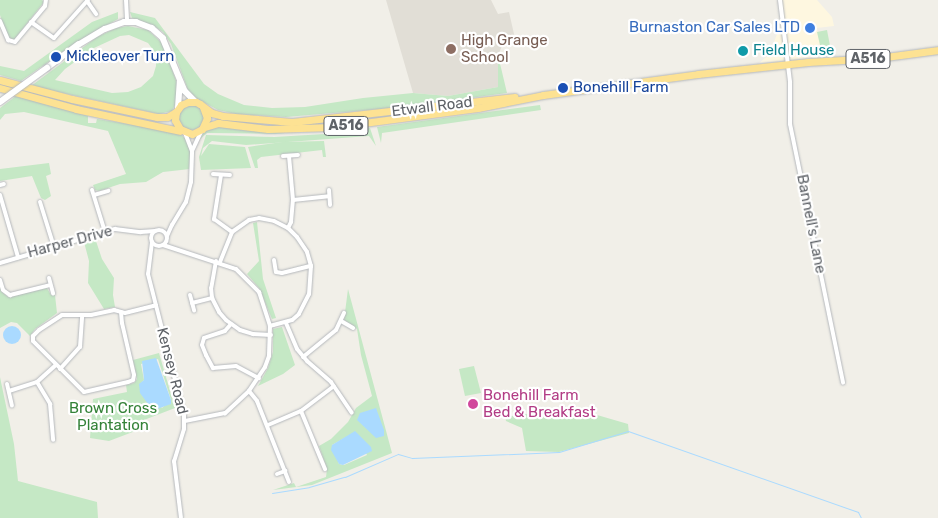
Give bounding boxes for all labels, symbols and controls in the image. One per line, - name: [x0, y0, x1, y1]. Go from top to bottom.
- place label: Burnaston Car Sales LTD: [629, 19, 800, 37]
- marker: Burnaston Car Sales LTD: [804, 22, 816, 34]
- place label: High Grange School: [461, 31, 548, 66]
- place label: Field House: [753, 42, 834, 60]
- marker: High Grange School: [445, 43, 457, 55]
- marker: Field House: [737, 45, 749, 57]
- place label: Mickleover Turn: [66, 48, 175, 66]
- road number: A516: [844, 48, 892, 70]
- marker: Mickleover Turn: [50, 51, 62, 63]
- place label: Bonehill Farm: [573, 79, 668, 97]
- marker: Bonehill Farm: [557, 82, 569, 94]
- street label: Etwall Road: [391, 93, 473, 121]
- road number: A516: [322, 114, 370, 138]
- street label: Bannell's Lane: [793, 173, 829, 275]
- street label: Harper Drive: [25, 222, 115, 262]
- street label: Kensey Road: [152, 325, 192, 417]
- place label: Bonehill Farm Bed & Breakfast: [483, 386, 596, 421]
- marker: Bonehill Farm Bed & Breakfast: [467, 398, 479, 410]
- park label: Brown Cross Plantation: [69, 399, 157, 434]

